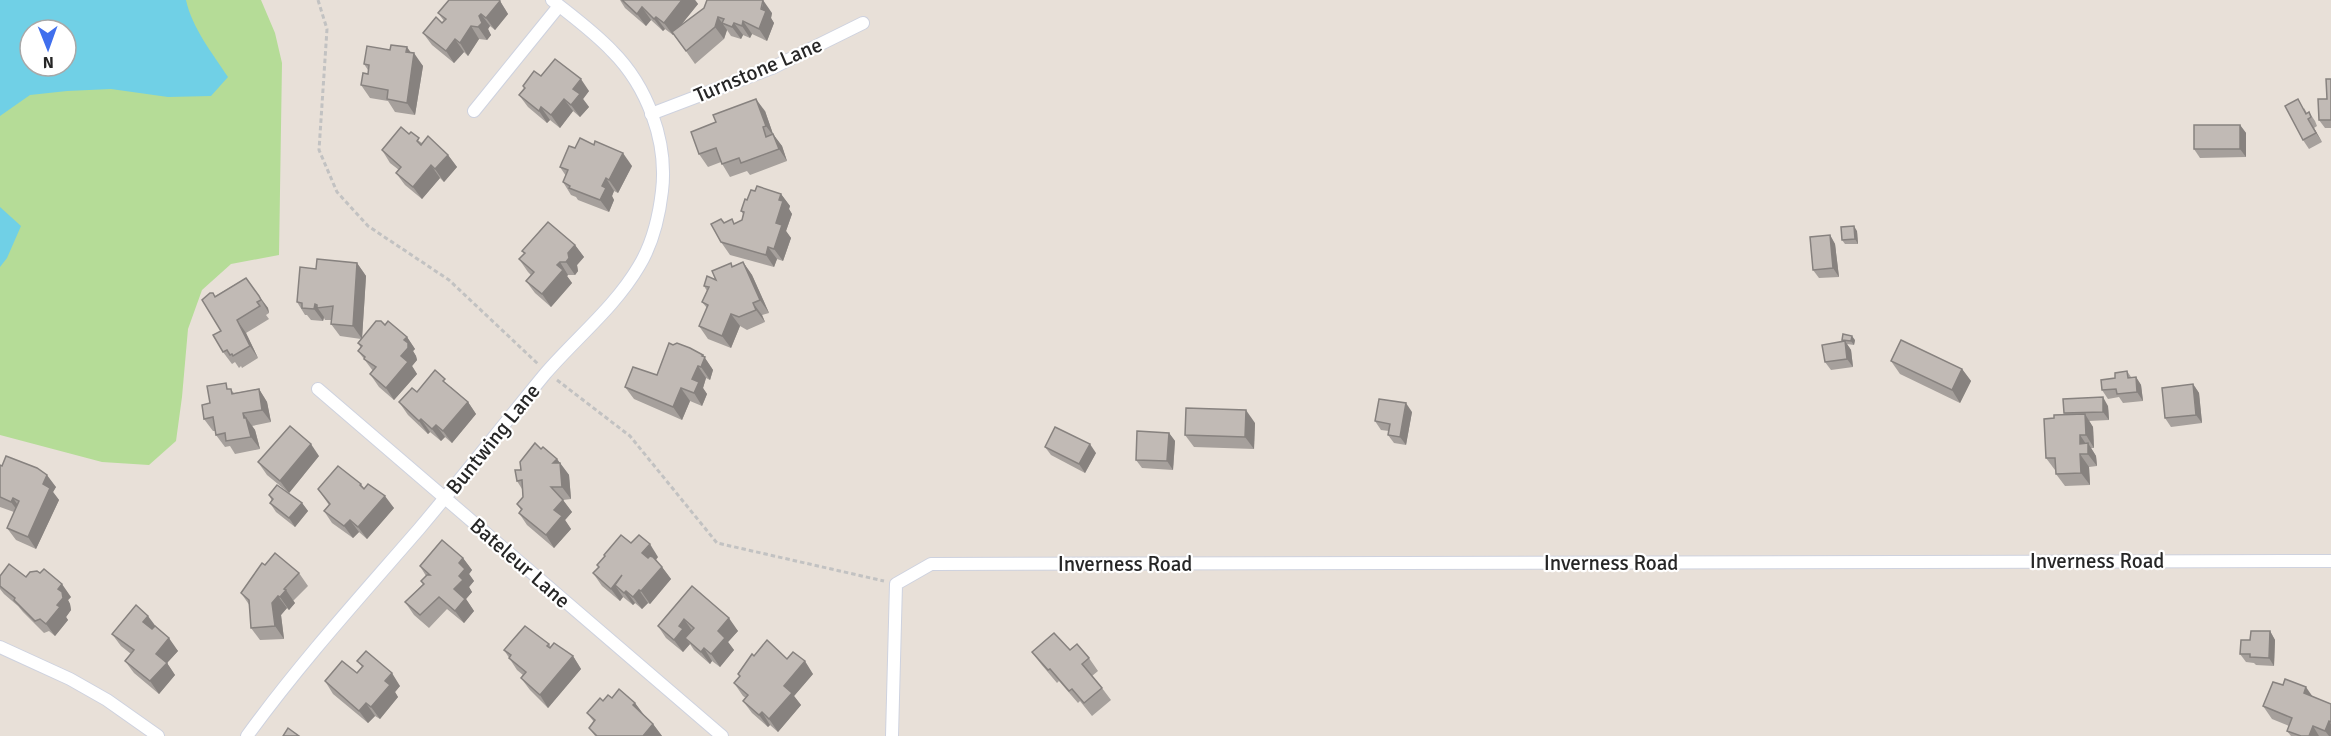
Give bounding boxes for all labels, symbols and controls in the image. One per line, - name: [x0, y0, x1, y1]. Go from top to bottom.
- north arrow: [18, 18, 78, 78]
- street label: Turnstone Lane: [690, 31, 826, 109]
- text: N: [43, 52, 54, 72]
- street label: Buntwing Lane: [440, 378, 546, 500]
- street label: Bateleur Lane: [465, 512, 575, 614]
- street label: Inverness Road: [2030, 548, 2164, 574]
- street label: Inverness Road: [1544, 550, 1678, 576]
- street label: Inverness Road: [1058, 551, 1192, 577]

